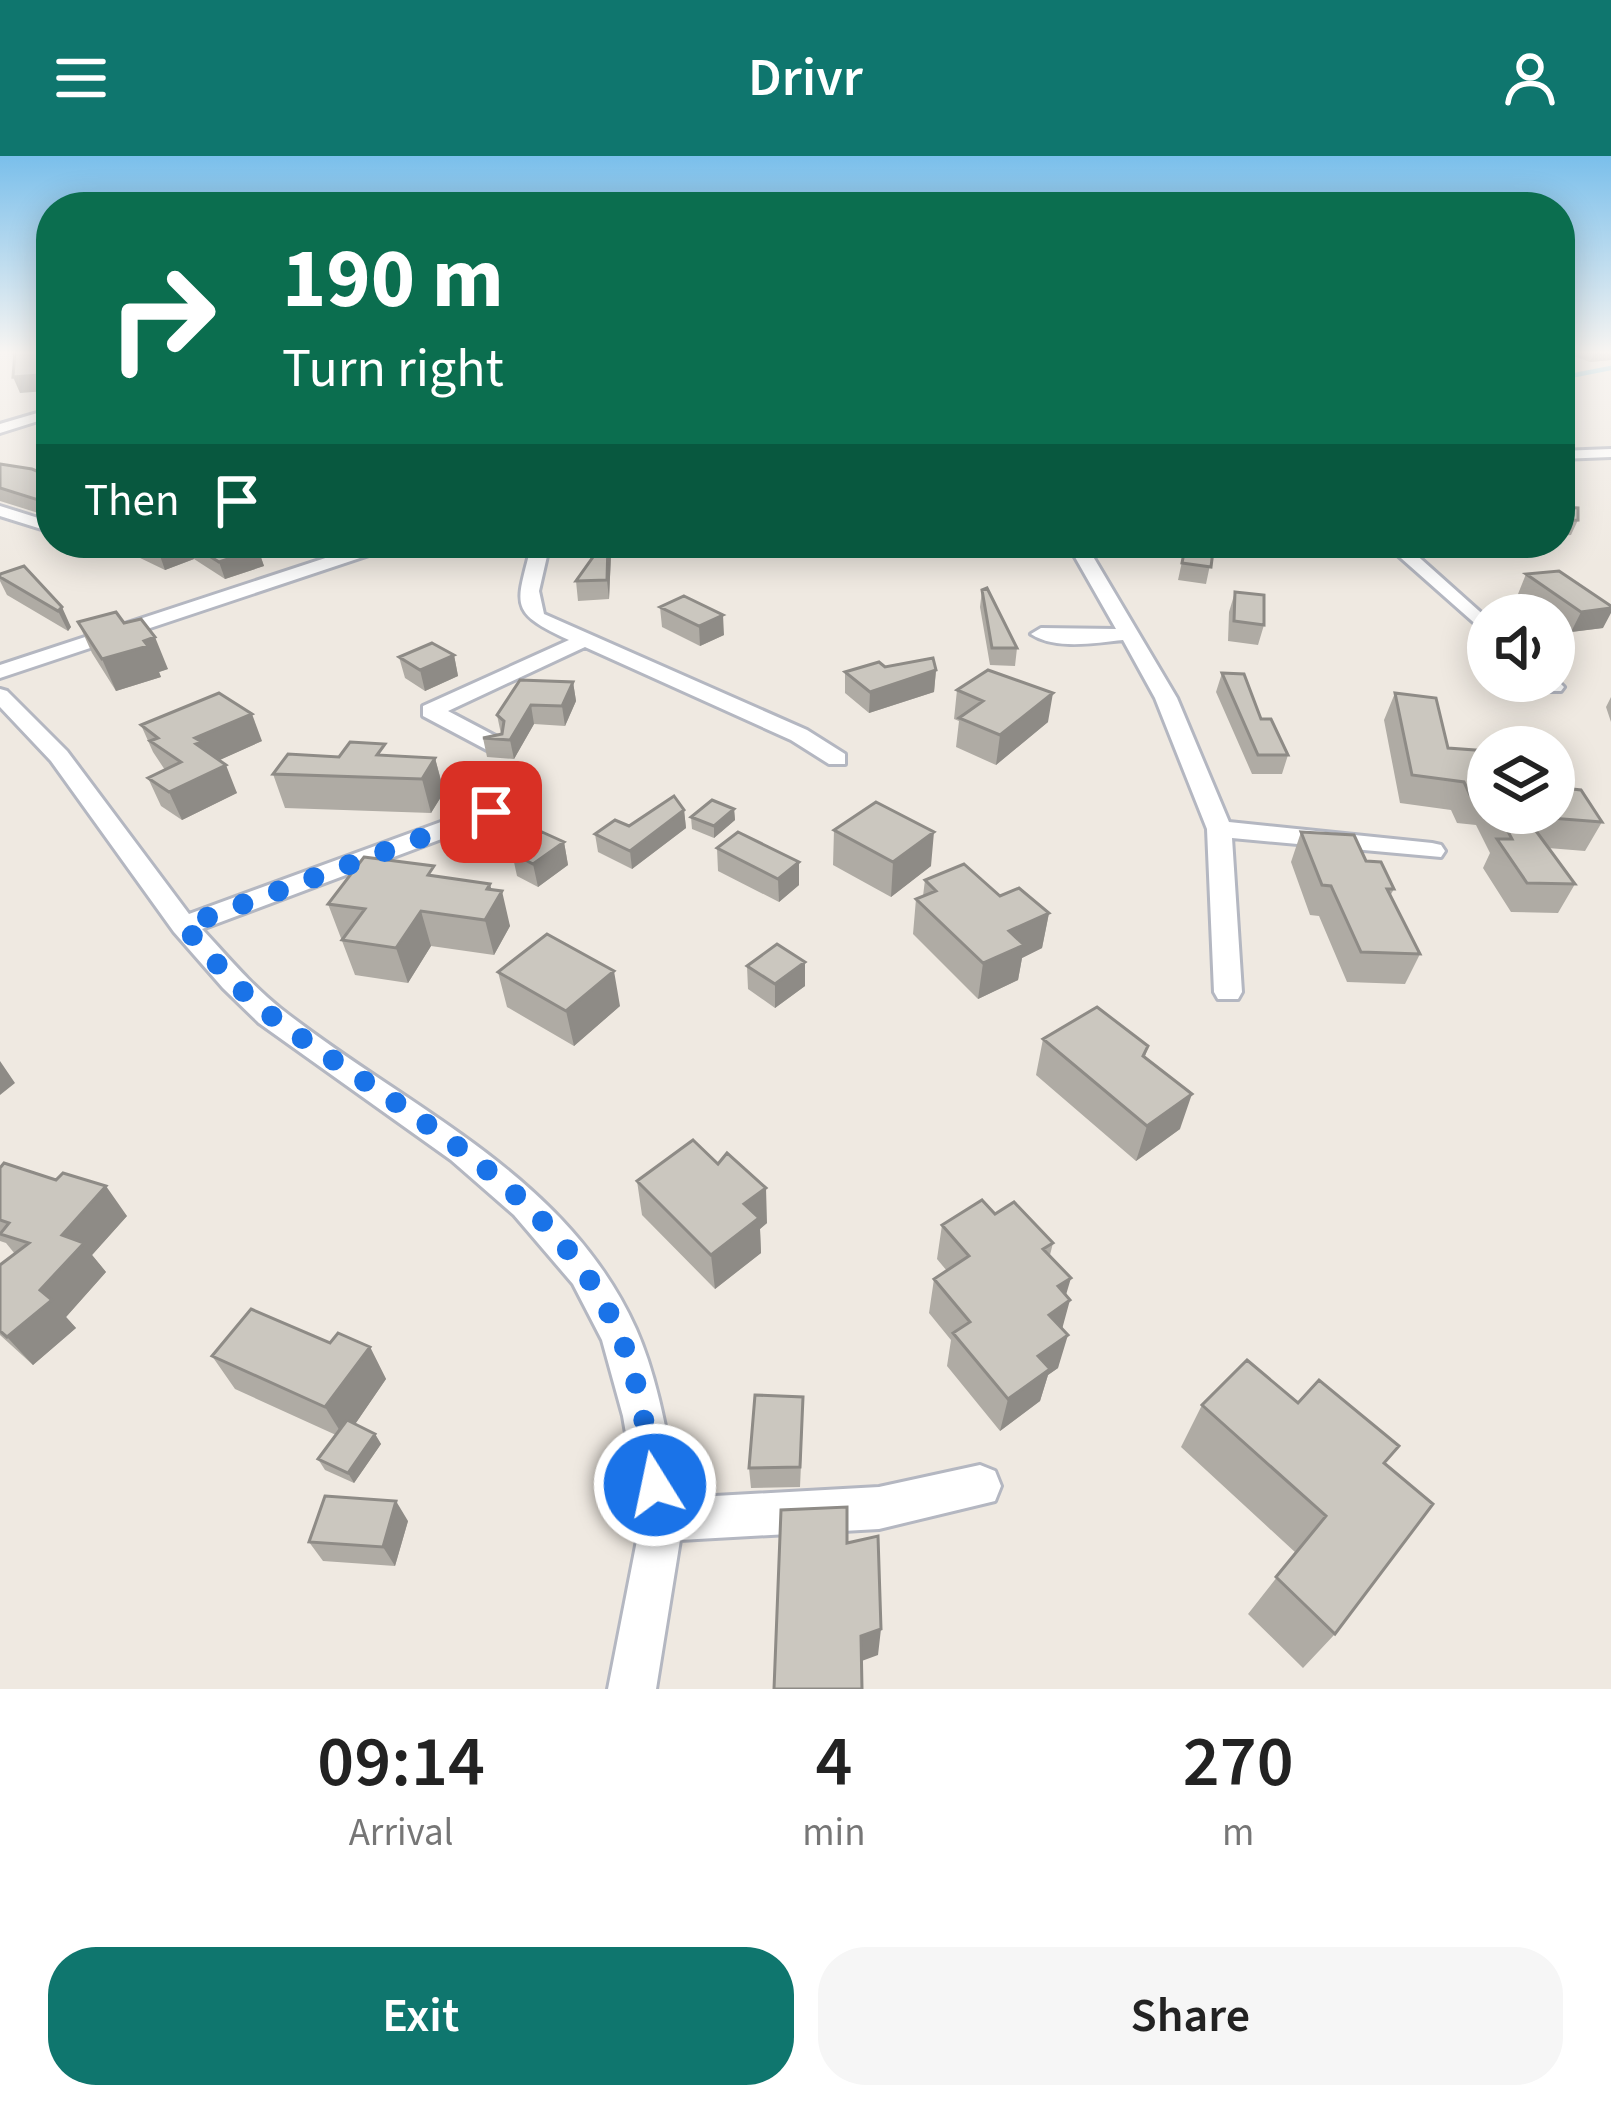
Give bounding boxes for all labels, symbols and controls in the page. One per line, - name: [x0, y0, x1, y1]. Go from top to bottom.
- text: Drivr: [748, 40, 863, 117]
- icon: menu: [48, 45, 114, 111]
- icon: person: [1497, 45, 1563, 111]
- text: 190 m: [282, 220, 504, 340]
- icon: right: [84, 240, 240, 396]
- text: Turn right: [282, 331, 504, 408]
- icon: arrive: [204, 468, 270, 534]
- text: Then: [84, 469, 180, 533]
- map controls: [1467, 594, 1575, 834]
- button: sound: [1467, 594, 1575, 702]
- button: layers: [1467, 726, 1575, 834]
- pin: [440, 761, 542, 863]
- icon: arrive: [458, 779, 524, 845]
- position arrow: [592, 1422, 718, 1548]
- text: 09:14: [317, 1711, 485, 1814]
- text: 4: [815, 1711, 852, 1814]
- text: 270: [1183, 1711, 1294, 1814]
- text: Arrival: [349, 1805, 454, 1861]
- text: min: [802, 1805, 866, 1861]
- text: m: [1222, 1805, 1254, 1861]
- button: Exit: [48, 1947, 794, 2085]
- button: Share: [818, 1947, 1563, 2085]

